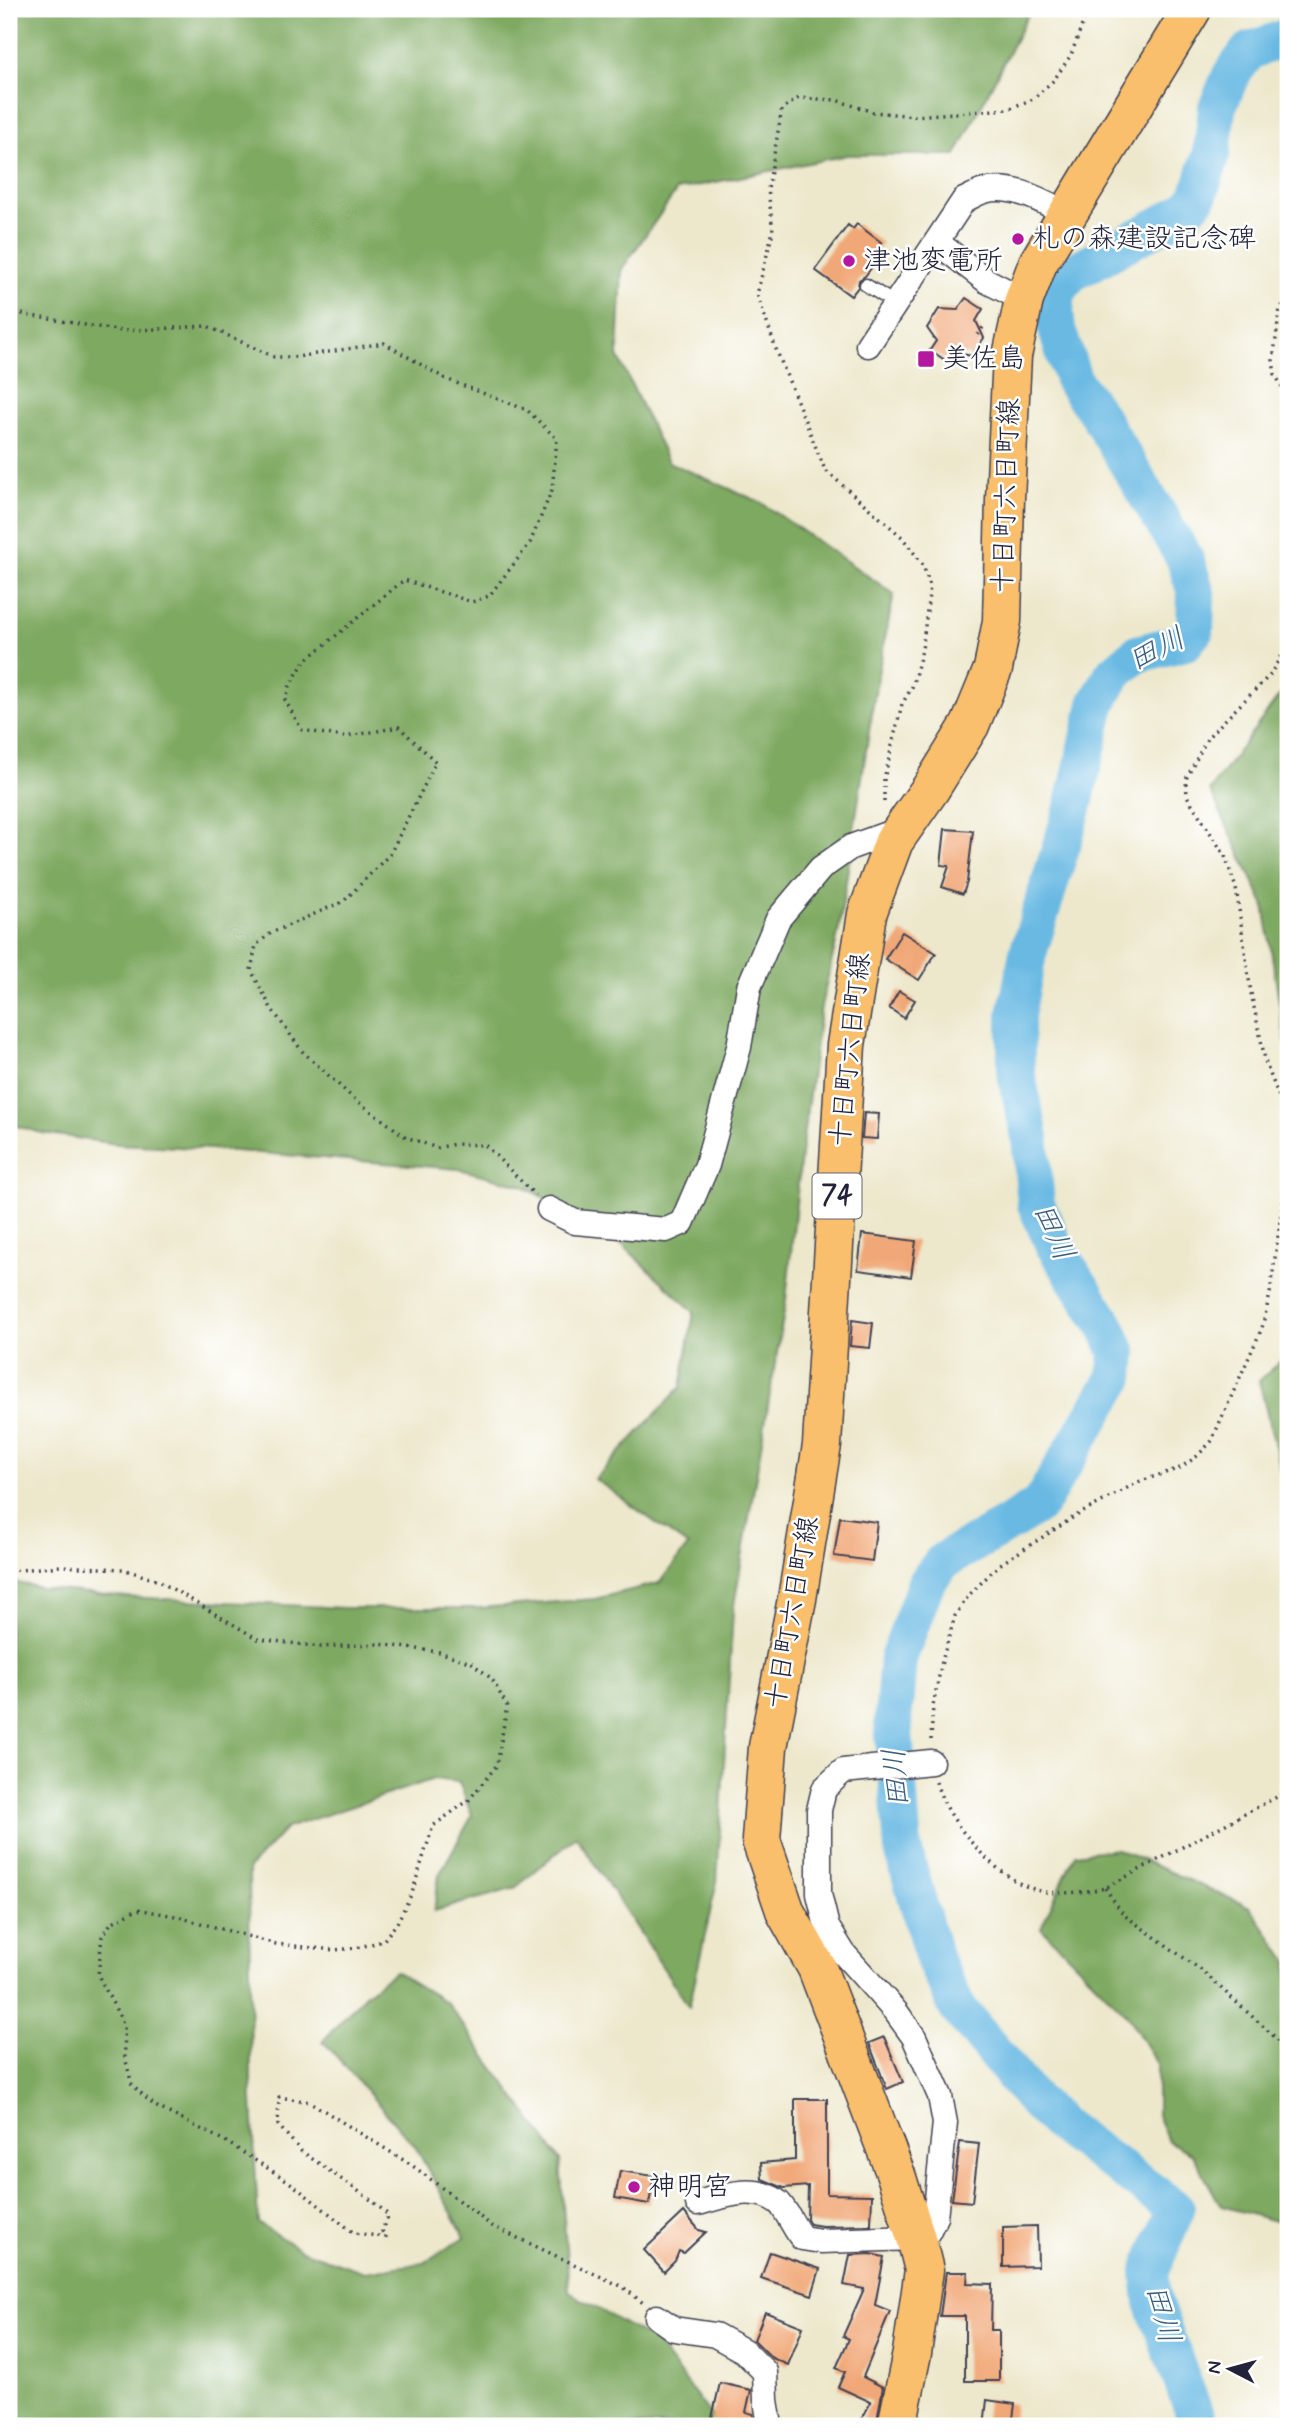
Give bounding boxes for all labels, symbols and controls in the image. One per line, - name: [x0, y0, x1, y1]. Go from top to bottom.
- place label: 札の森建設記念碑: [1032, 221, 1256, 258]
- marker: 札の森建設記念碑: [1010, 231, 1026, 247]
- place label: 津池変電所: [863, 243, 1003, 280]
- marker: 津池変電所: [841, 253, 857, 269]
- place label: 美佐島: [942, 341, 1026, 378]
- marker: 美佐島: [916, 349, 936, 369]
- street label: 十日町六日町線: [985, 397, 1029, 595]
- water label: 田川: [1121, 619, 1193, 681]
- street label: 十日町六日町線: [822, 951, 880, 1149]
- road number: 74: [812, 1174, 862, 1218]
- water label: 田川: [1023, 1197, 1083, 1267]
- street label: 十日町六日町線: [758, 1513, 828, 1713]
- water label: 田川: [875, 1746, 919, 1810]
- place label: 神明宮: [648, 2169, 732, 2206]
- marker: 神明宮: [626, 2179, 642, 2195]
- water label: 田川: [1135, 2280, 1189, 2348]
- north arrow: [1196, 2334, 1266, 2404]
- text: N: [1201, 2360, 1228, 2375]

